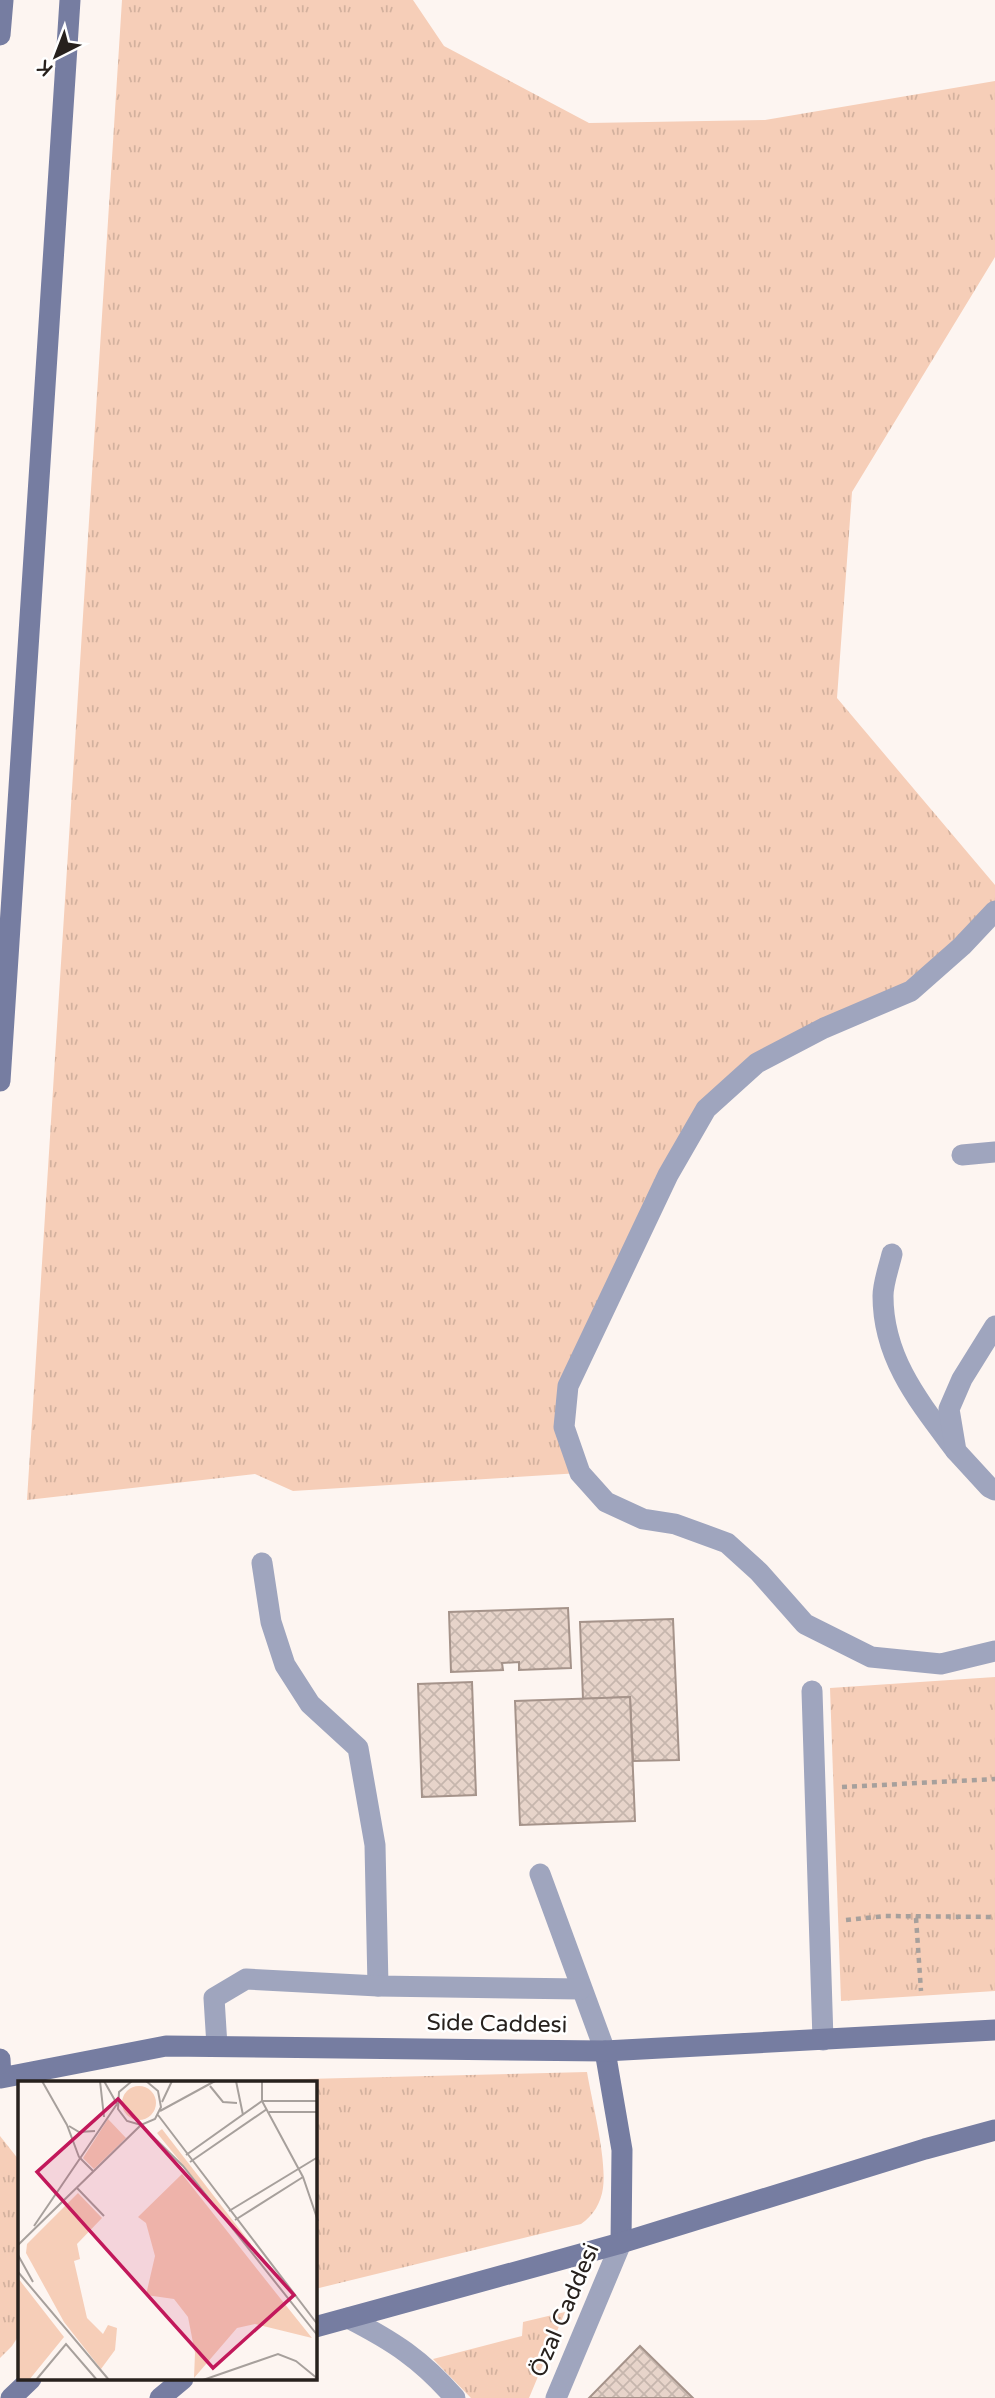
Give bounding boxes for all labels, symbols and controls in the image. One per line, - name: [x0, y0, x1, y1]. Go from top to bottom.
- north arrow: [21, 21, 91, 91]
- text: K: [33, 55, 57, 80]
- street label: Side Caddesi: [426, 2009, 568, 2039]
- inset map: [18, 2081, 317, 2380]
- street label: Özal Caddesi: [524, 2239, 606, 2381]

